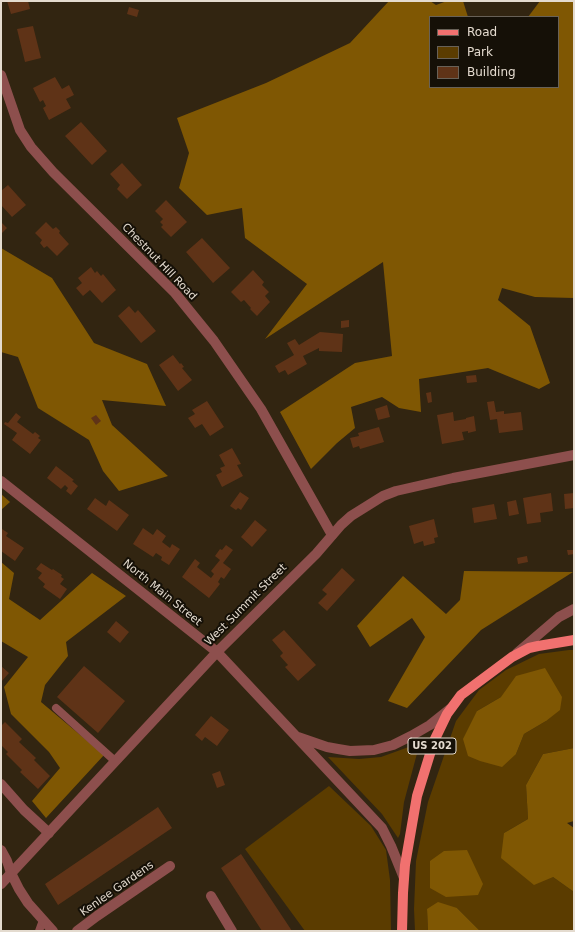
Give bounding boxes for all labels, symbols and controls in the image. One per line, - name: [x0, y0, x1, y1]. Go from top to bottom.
- legend: [429, 16, 559, 88]
- text: Road: [467, 25, 497, 39]
- text: Park: [467, 45, 493, 59]
- text: Building: [467, 65, 516, 79]
- street label: Chestnut Hill Road: [119, 221, 199, 303]
- street label: North Main Street: [120, 557, 204, 629]
- street label: West Summit Street: [202, 561, 290, 649]
- road number: US 202: [408, 738, 456, 754]
- street label: Kenlee Gardens: [78, 859, 156, 919]

